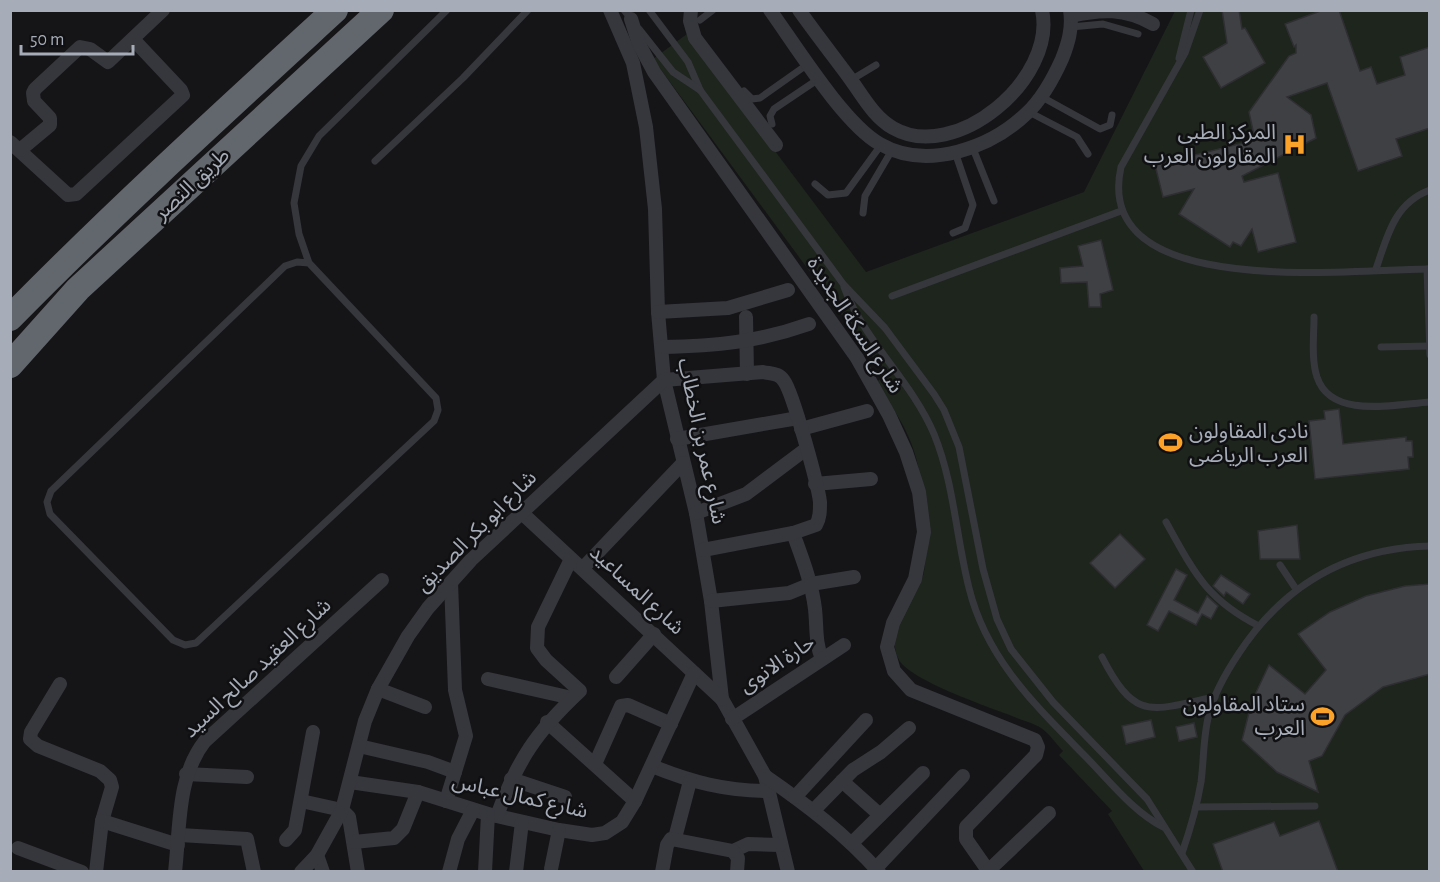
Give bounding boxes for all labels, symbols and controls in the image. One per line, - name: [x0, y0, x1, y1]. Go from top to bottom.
- scale bar: [21, 18, 134, 56]
- text: 50 m: [30, 31, 64, 49]
- place label: المركز الطبى المقاولون العرب: [1144, 122, 1276, 168]
- hospital icon: المركز الطبى المقاولون العرب: [1281, 131, 1307, 157]
- street label: طريق النصر: [150, 144, 235, 226]
- street label: شارع السكة الجديدة: [800, 253, 907, 399]
- street label: شارع عمر بن الخطاب: [670, 356, 730, 527]
- place label: نادى المقاولون العرب الرياضى: [1189, 421, 1308, 467]
- sports icon: نادى المقاولون العرب الرياضى: [1158, 430, 1184, 456]
- street label: شارع ابو بكر الصديق: [412, 467, 543, 598]
- street label: شارع المساعيد: [583, 541, 688, 642]
- street label: شارع العقيد صالح السيد: [179, 594, 338, 745]
- street label: حارة الانوى: [735, 631, 819, 698]
- place label: ستاد المقاولون العرب: [1183, 694, 1305, 740]
- sports icon: ستاد المقاولون العرب: [1310, 703, 1336, 729]
- street label: شارع كمال عباس: [449, 770, 590, 826]

